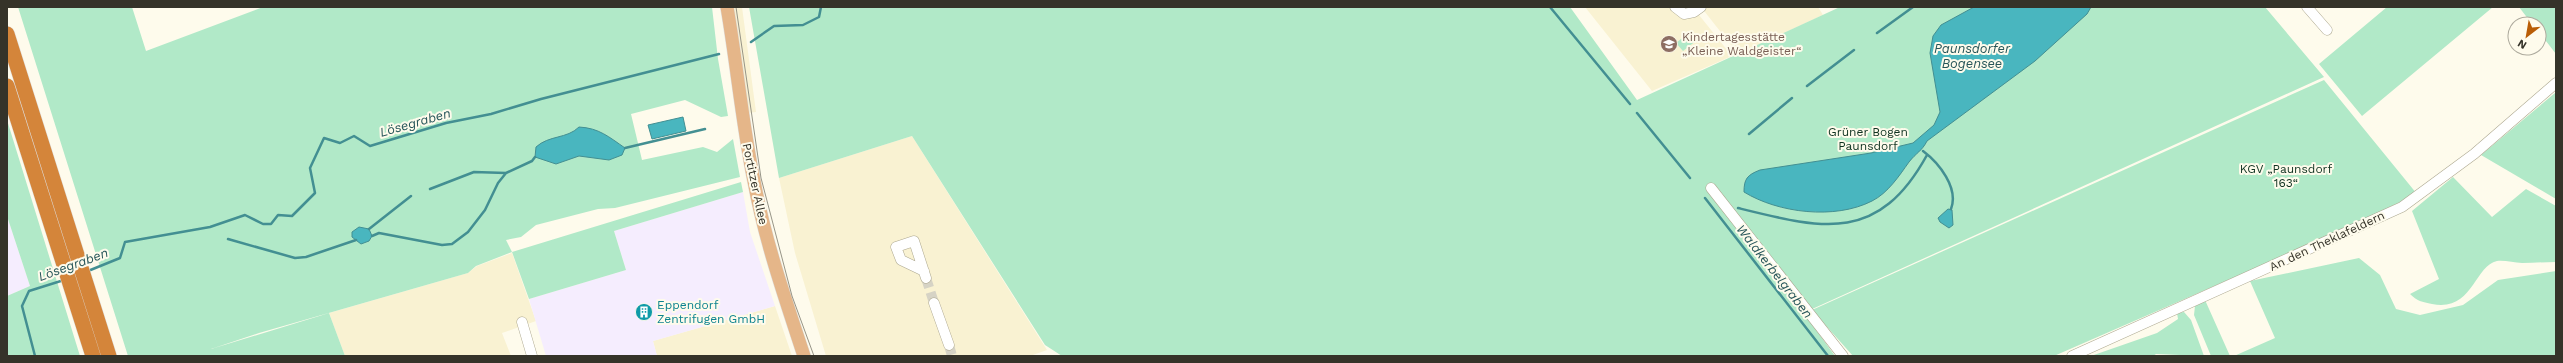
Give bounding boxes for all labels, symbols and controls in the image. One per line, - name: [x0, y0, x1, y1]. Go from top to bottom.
- north arrow: [2507, 16, 2547, 56]
- place label: Kindertagesstätte „Kleine Waldgeister“: [1682, 30, 1802, 58]
- school or university icon: Kindertagesstätte „Kleine Waldgeister“: [1659, 34, 1679, 54]
- text: N: [2515, 36, 2529, 52]
- water label: Paunsdorfer Bogensee: [1934, 41, 2011, 71]
- water label: Lösegraben: [378, 105, 453, 140]
- park label: Grüner Bogen Paunsdorf: [1828, 125, 1908, 153]
- street label: Portitzer Allee: [740, 142, 770, 226]
- park label: KGV „Paunsdorf 163“: [2240, 162, 2332, 190]
- street label: An den Theklafeldern: [2267, 208, 2387, 274]
- water label: Waldkerbelgraben: [1733, 222, 1816, 321]
- water label: Lösegraben: [36, 245, 110, 284]
- place label: Eppendorf Zentrifugen GmbH: [657, 298, 765, 326]
- building icon: Eppendorf Zentrifugen GmbH: [634, 302, 654, 322]

